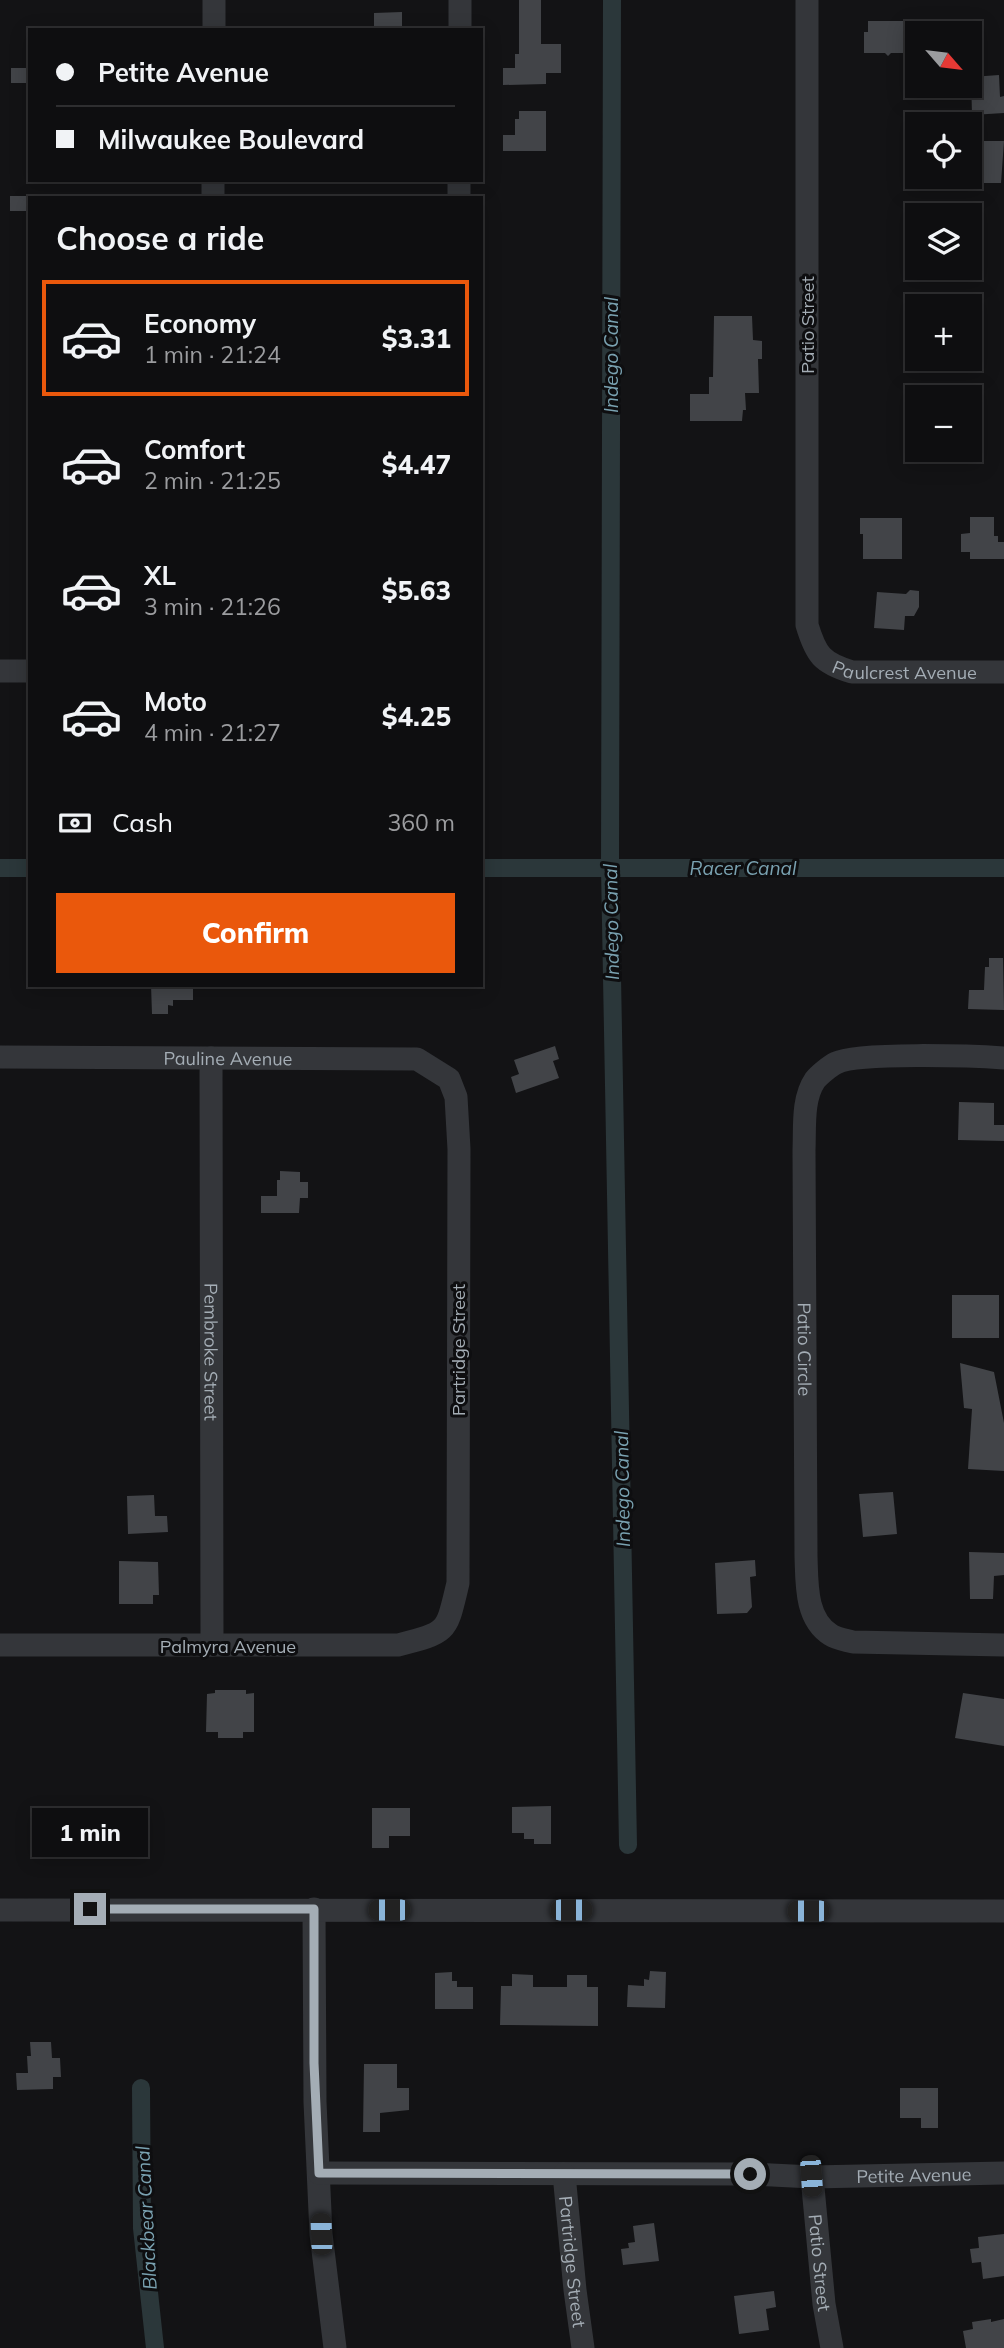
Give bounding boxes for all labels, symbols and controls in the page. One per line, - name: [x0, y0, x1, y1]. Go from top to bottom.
- north arrow: [905, 21, 982, 98]
- map controls: [905, 21, 982, 462]
- text: Petite Avenue: [98, 56, 269, 89]
- button: locate: [905, 112, 982, 189]
- text: Milwaukee Boulevard: [98, 123, 364, 156]
- button: layers: [905, 203, 982, 280]
- text: Choose a ride: [56, 218, 264, 258]
- street label: Patio Street: [796, 276, 819, 374]
- button: +: [905, 294, 982, 371]
- water label: Indego Canal: [599, 296, 623, 413]
- icon: car: [60, 307, 123, 370]
- text: Economy: [144, 307, 256, 340]
- text: $3.31: [382, 322, 451, 355]
- text: 1 min · 21:24: [144, 340, 281, 369]
- button: −: [905, 385, 982, 462]
- icon: car: [60, 433, 123, 496]
- text: Comfort: [144, 433, 245, 466]
- text: $4.47: [382, 448, 451, 481]
- text: 2 min · 21:25: [144, 466, 281, 495]
- icon: car: [60, 559, 123, 622]
- text: XL: [144, 559, 176, 592]
- text: $5.63: [382, 574, 451, 607]
- text: 3 min · 21:26: [144, 592, 281, 621]
- street label: Paulcrest Avenue: [829, 655, 977, 684]
- icon: car: [60, 685, 123, 748]
- text: Moto: [144, 685, 207, 718]
- text: $4.25: [382, 700, 451, 733]
- text: 4 min · 21:27: [144, 718, 281, 747]
- icon: cash: [56, 804, 94, 842]
- text: Cash: [112, 806, 173, 839]
- text: 360 m: [387, 808, 455, 837]
- water label: Racer Canal: [689, 856, 797, 880]
- water label: Indego Canal: [598, 863, 624, 980]
- button: Confirm: [56, 893, 455, 973]
- street label: Pauline Avenue: [163, 1046, 293, 1070]
- street label: Pembroke Street: [200, 1283, 223, 1421]
- street label: Partridge Street: [447, 1284, 470, 1416]
- street label: Patio Circle: [793, 1302, 817, 1396]
- water label: Indego Canal: [609, 1430, 635, 1547]
- street label: Palmyra Avenue: [160, 1635, 296, 1658]
- callout: 1 min: [32, 1808, 148, 1856]
- text: 1 min: [59, 1818, 121, 1847]
- route end: [74, 1893, 106, 1925]
- car: [369, 1900, 411, 1921]
- car: [551, 1900, 593, 1921]
- car: [788, 1901, 830, 1922]
- water label: Blackbear Canal: [130, 2145, 162, 2291]
- car: [800, 2154, 823, 2198]
- route start: [734, 2158, 766, 2190]
- street label: Petite Avenue: [856, 2162, 972, 2188]
- street label: Partridge Street: [555, 2195, 592, 2329]
- car: [310, 2213, 333, 2255]
- street label: Patio Street: [804, 2213, 837, 2313]

